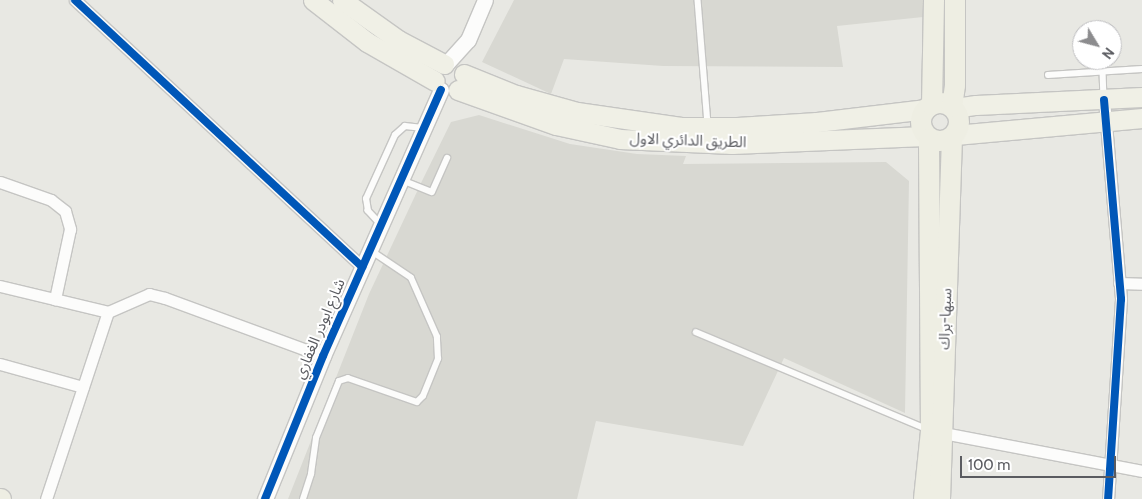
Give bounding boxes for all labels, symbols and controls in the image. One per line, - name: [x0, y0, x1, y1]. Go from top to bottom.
- north arrow: [1072, 20, 1122, 70]
- text: N: [1098, 44, 1118, 63]
- street label: الطريق الدائري الاول: [629, 130, 747, 152]
- street label: شارع ابودر الغفاري: [291, 276, 349, 382]
- street label: سبها-براك: [936, 288, 956, 350]
- scale bar: [962, 446, 1118, 478]
- text: 100 m: [968, 456, 1010, 474]

